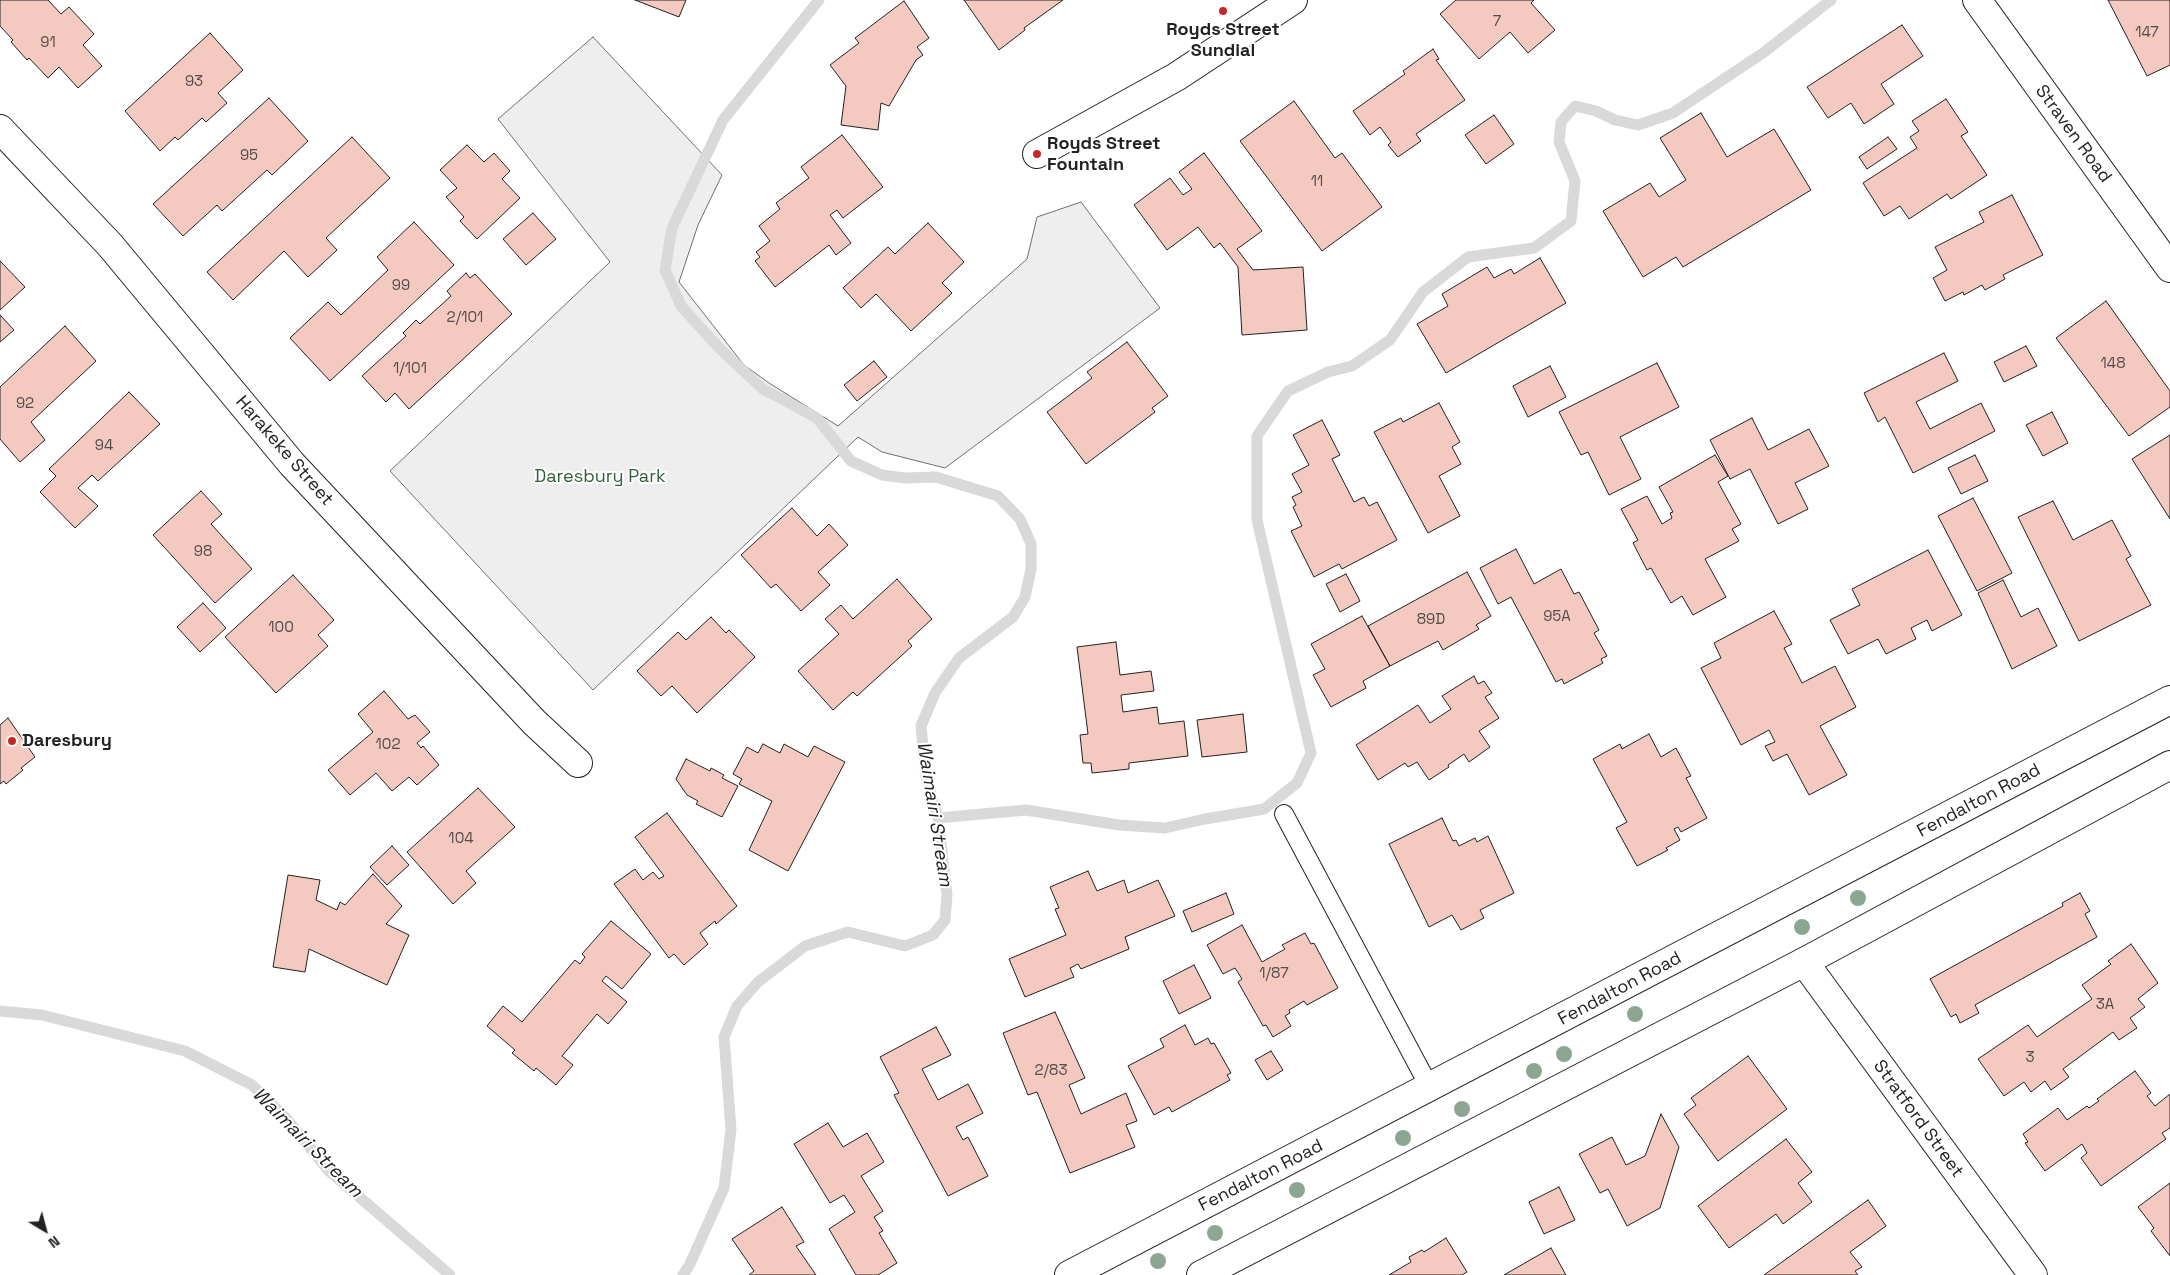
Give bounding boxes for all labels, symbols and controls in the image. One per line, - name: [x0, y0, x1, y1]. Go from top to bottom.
- marker: Royds Street Sundial: [1217, 5, 1229, 17]
- house number: 7: [1493, 13, 1501, 31]
- place label: Royds Street Sundial: [1166, 19, 1280, 62]
- house number: 147: [2135, 24, 2159, 42]
- house number: 91: [40, 34, 56, 52]
- house number: 93: [185, 73, 203, 91]
- street label: Straven Road: [2030, 81, 2116, 187]
- place label: Royds Street Fountain: [1047, 133, 1161, 176]
- house number: 95: [240, 147, 258, 165]
- marker: Royds Street Fountain: [1031, 148, 1043, 160]
- house number: 11: [1311, 173, 1323, 191]
- house number: 99: [392, 277, 410, 295]
- house number: 2/101: [447, 309, 483, 327]
- house number: 148: [2101, 355, 2125, 373]
- house number: 1/101: [393, 360, 427, 378]
- street label: Harakeke Street: [230, 392, 338, 510]
- house number: 92: [16, 395, 34, 413]
- house number: 94: [95, 437, 113, 455]
- park label: Daresbury Park: [534, 466, 666, 488]
- house number: 98: [194, 543, 212, 561]
- house number: 95A: [1543, 608, 1571, 626]
- house number: 89D: [1417, 611, 1445, 629]
- house number: 100: [268, 619, 294, 637]
- place label: Daresbury: [22, 730, 112, 752]
- marker: Daresbury: [6, 735, 18, 747]
- house number: 102: [376, 736, 400, 754]
- water label: Waimairi Stream: [911, 740, 957, 888]
- street label: Fendalton Road: [1914, 759, 2044, 843]
- house number: 104: [448, 830, 474, 848]
- street label: Fendalton Road: [1555, 947, 1685, 1031]
- house number: 1/87: [1259, 965, 1289, 983]
- house number: 3A: [2096, 996, 2114, 1014]
- house number: 3: [2025, 1049, 2035, 1067]
- street label: Stratford Street: [1868, 1056, 1968, 1182]
- house number: 2/83: [1035, 1062, 1067, 1080]
- water label: Waimairi Stream: [247, 1083, 367, 1203]
- street label: Fendalton Road: [1195, 1135, 1327, 1217]
- north arrow: [20, 1205, 70, 1255]
- text: N: [45, 1232, 63, 1252]

